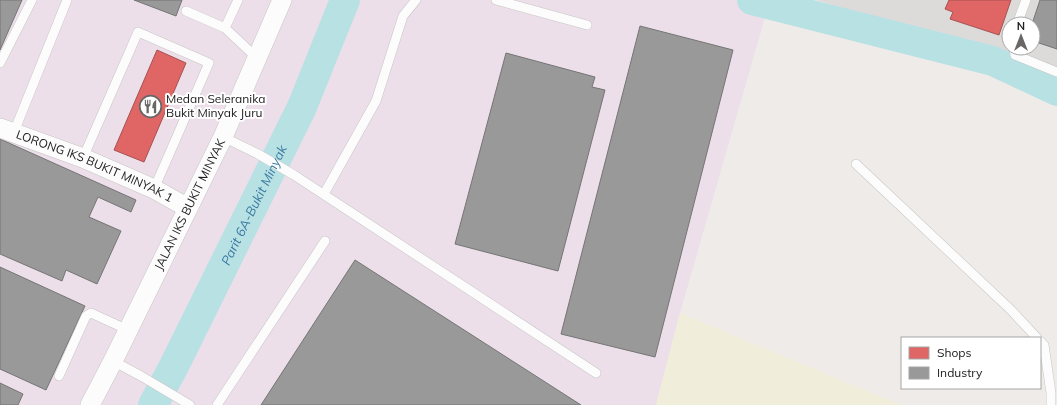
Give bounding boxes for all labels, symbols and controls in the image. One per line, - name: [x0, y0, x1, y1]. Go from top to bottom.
- north arrow: [1001, 16, 1041, 56]
- text: N: [1017, 19, 1025, 33]
- place label: Medan Seleranika Bukit Minyak Juru: [166, 91, 265, 120]
- restaurant icon: Medan Seleranika Bukit Minyak Juru: [137, 93, 163, 119]
- street label: LORONG IKS BUKIT MINYAK 1: [14, 127, 176, 205]
- street label: JALAN IKS BUKIT MINYAK: [151, 136, 228, 272]
- water label: Parit 6A-Bukit Minyak: [217, 142, 290, 267]
- legend: [901, 337, 1041, 389]
- text: Shops: [937, 345, 972, 360]
- text: Industry: [937, 365, 983, 380]

